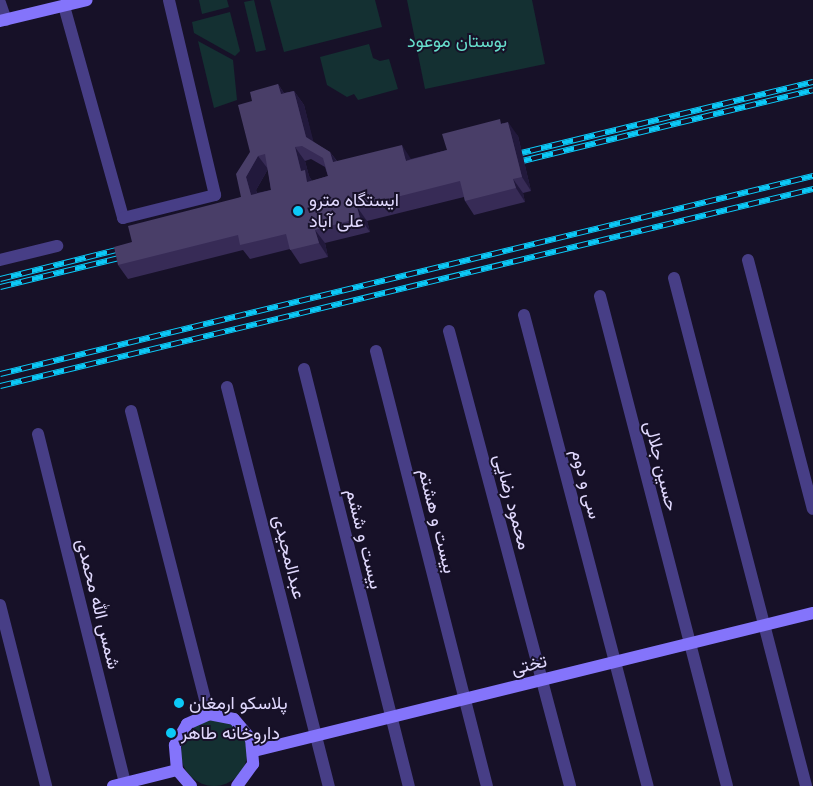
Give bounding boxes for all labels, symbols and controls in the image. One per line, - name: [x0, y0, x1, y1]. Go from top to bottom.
- park label: بوستان موعود: [407, 30, 507, 52]
- place label: ایستگاه مترو علی آباد: [309, 190, 399, 232]
- marker: ایستگاه مترو علی آباد: [291, 204, 305, 218]
- street label: حسین جلالی: [639, 419, 683, 513]
- street label: سی و دوم: [566, 447, 606, 521]
- street label: محمود رضایی: [489, 452, 535, 552]
- street label: بیست و هشتم: [414, 466, 460, 576]
- street label: بیست و ششم: [341, 487, 387, 591]
- street label: عبدالمجیدی: [268, 513, 310, 601]
- street label: شمس الله محمدی: [71, 536, 125, 672]
- street label: تختی: [509, 650, 549, 680]
- place label: پلاسکو ارمغان: [189, 692, 288, 714]
- marker: پلاسکو ارمغان: [173, 697, 185, 709]
- place label: داروخانه طاهر: [181, 722, 280, 744]
- marker: داروخانه طاهر: [165, 727, 177, 739]

